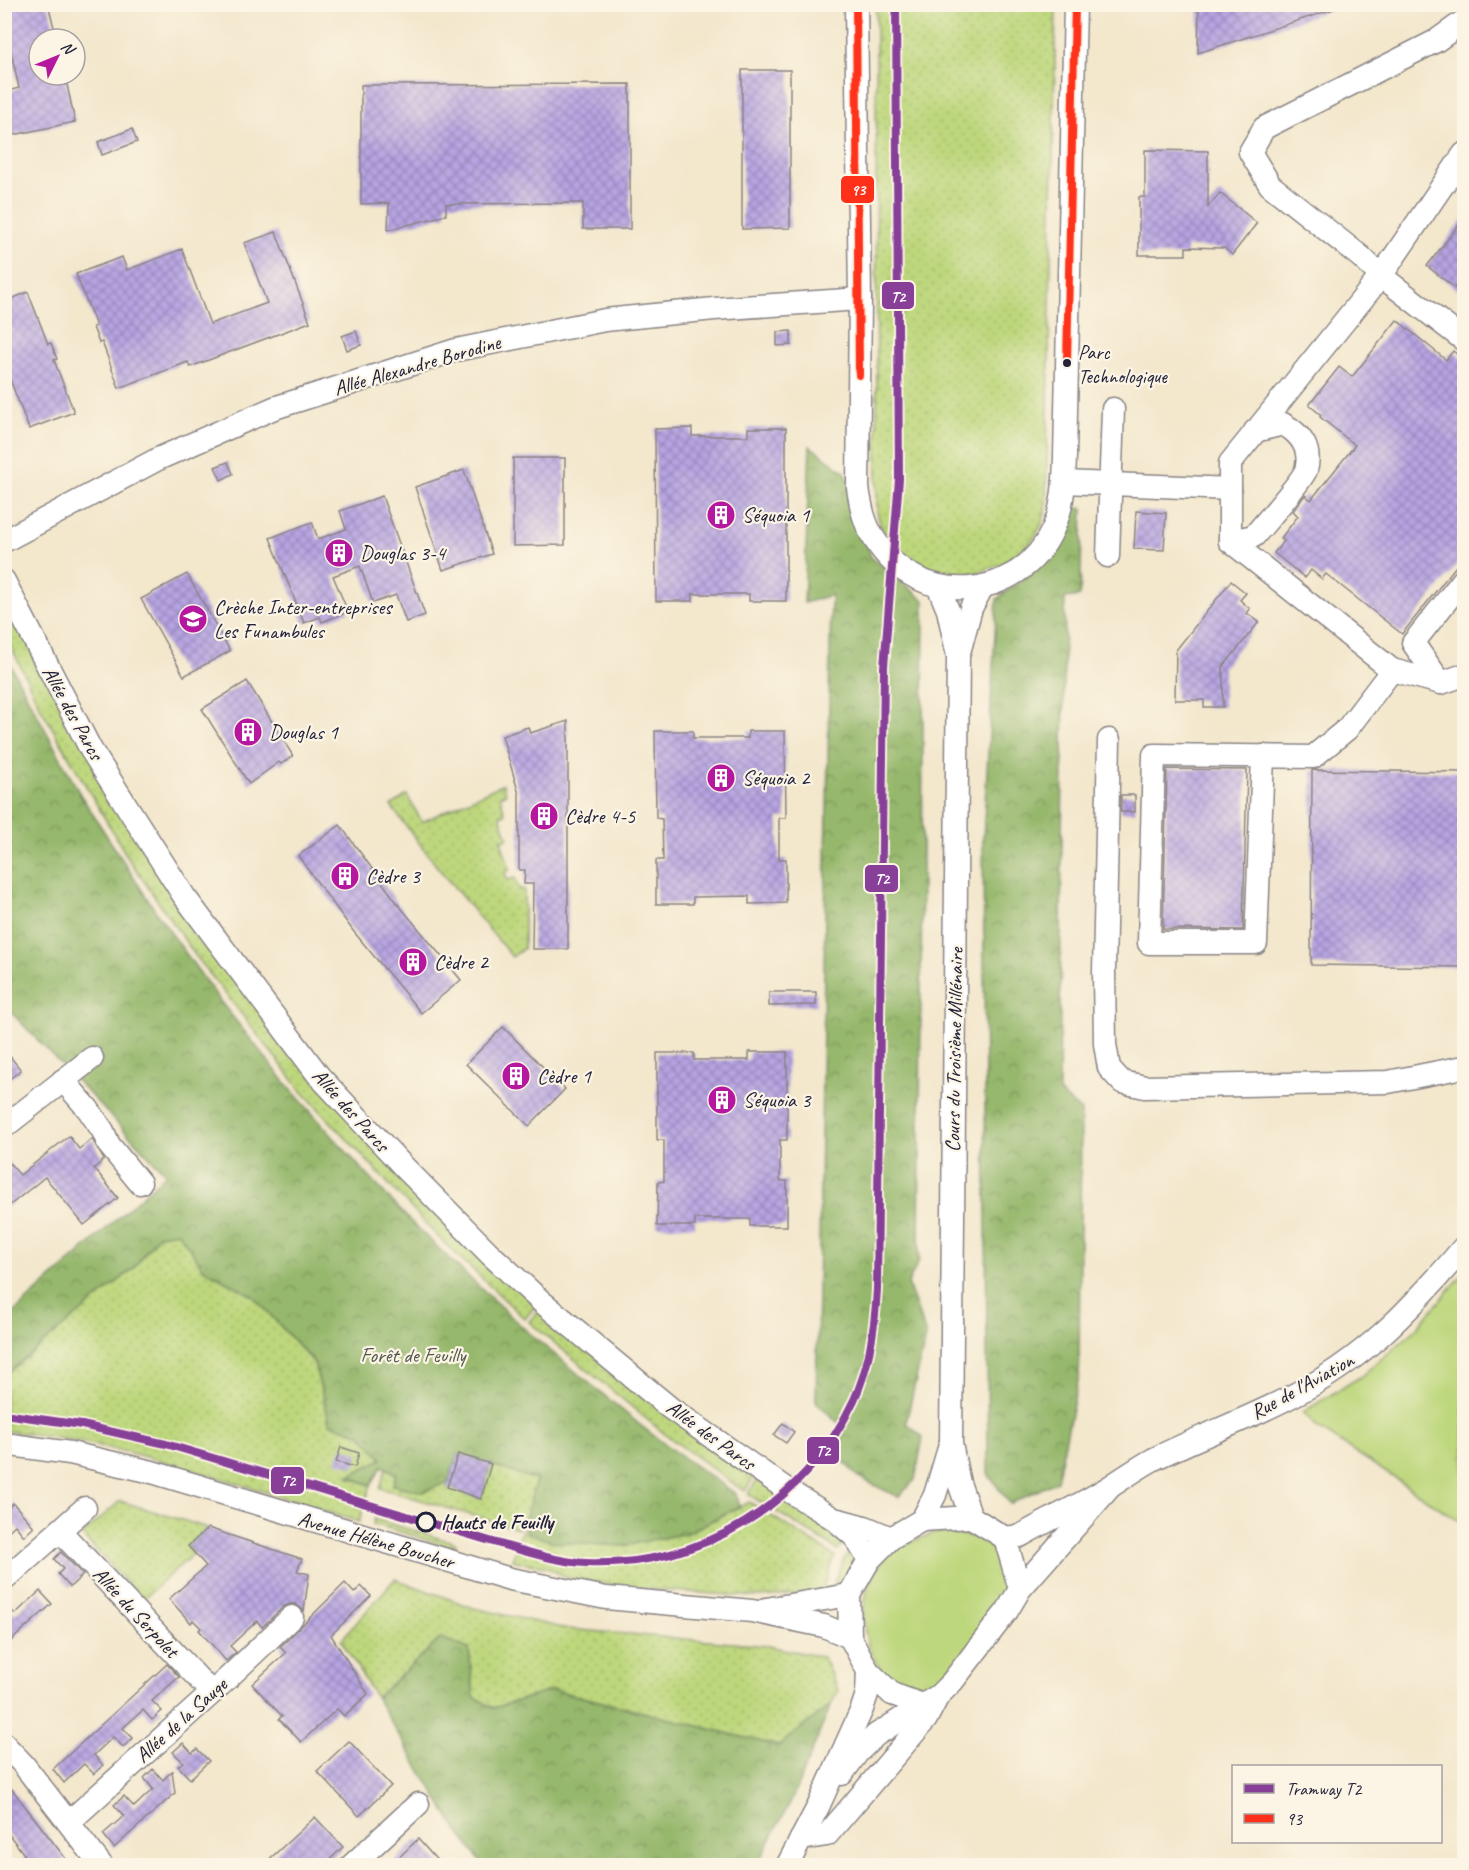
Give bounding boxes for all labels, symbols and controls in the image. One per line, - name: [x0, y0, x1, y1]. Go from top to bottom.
- north arrow: [27, 27, 87, 87]
- text: N: [57, 37, 80, 60]
- line badge: 93: [840, 175, 875, 204]
- text: 93: [851, 180, 867, 200]
- line badge: T2: [881, 281, 915, 310]
- text: T2: [891, 287, 907, 307]
- street label: Allée Alexandre Borodine: [331, 328, 504, 401]
- place label: Parc Technologique: [1078, 340, 1168, 389]
- marker: Parc Technologique: [1061, 357, 1073, 369]
- building icon: Séquoia 1: [705, 499, 737, 531]
- place label: Séquoia 1: [742, 502, 811, 528]
- building icon: Douglas 3-4: [323, 537, 355, 569]
- place label: Douglas 3-4: [360, 540, 448, 566]
- place label: Crèche Inter-entreprises Les Funambules: [214, 594, 393, 644]
- school or university icon: Crèche Inter-entreprises Les Funambules: [177, 603, 209, 635]
- street label: Allée des Parcs: [37, 661, 110, 766]
- building icon: Douglas 1: [232, 716, 264, 748]
- place label: Douglas 1: [269, 719, 339, 745]
- building icon: Séquoia 2: [705, 762, 737, 794]
- place label: Séquoia 2: [742, 765, 811, 791]
- building icon: Cèdre 4-5: [528, 800, 560, 832]
- place label: Cèdre 4-5: [565, 803, 637, 829]
- building icon: Cèdre 3: [329, 860, 361, 892]
- place label: Cèdre 3: [366, 863, 421, 889]
- line badge: T2: [864, 864, 899, 893]
- text: T2: [875, 869, 891, 889]
- building icon: Cèdre 2: [397, 946, 429, 978]
- street label: Cours du Troisième Millénaire: [939, 946, 969, 1152]
- place label: Cèdre 2: [434, 949, 489, 975]
- building icon: Cèdre 1: [500, 1060, 532, 1092]
- street label: Allée des Parcs: [307, 1063, 396, 1158]
- place label: Cèdre 1: [537, 1063, 592, 1089]
- building icon: Séquoia 3: [706, 1084, 738, 1116]
- place label: Séquoia 3: [743, 1087, 812, 1113]
- park label: Forêt de Feuilly: [361, 1342, 467, 1368]
- street label: Rue de l'Aviation: [1246, 1346, 1360, 1425]
- street label: Allée des Parcs: [662, 1394, 762, 1477]
- line badge: T2: [806, 1436, 840, 1465]
- text: T2: [816, 1441, 832, 1461]
- line badge: T2: [270, 1466, 305, 1495]
- text: T2: [281, 1471, 297, 1491]
- street label: Avenue Hélène Boucher: [295, 1505, 459, 1575]
- place label: Hauts de Feuilly: [441, 1509, 556, 1535]
- marker: Hauts de Feuilly: [416, 1512, 436, 1532]
- street label: Allée du Serpolet: [87, 1561, 186, 1664]
- street label: Allée de la Sauge: [130, 1671, 233, 1768]
- legend: [1232, 1765, 1442, 1843]
- text: Tramway T2: [1286, 1778, 1363, 1800]
- text: 93: [1286, 1808, 1304, 1830]

